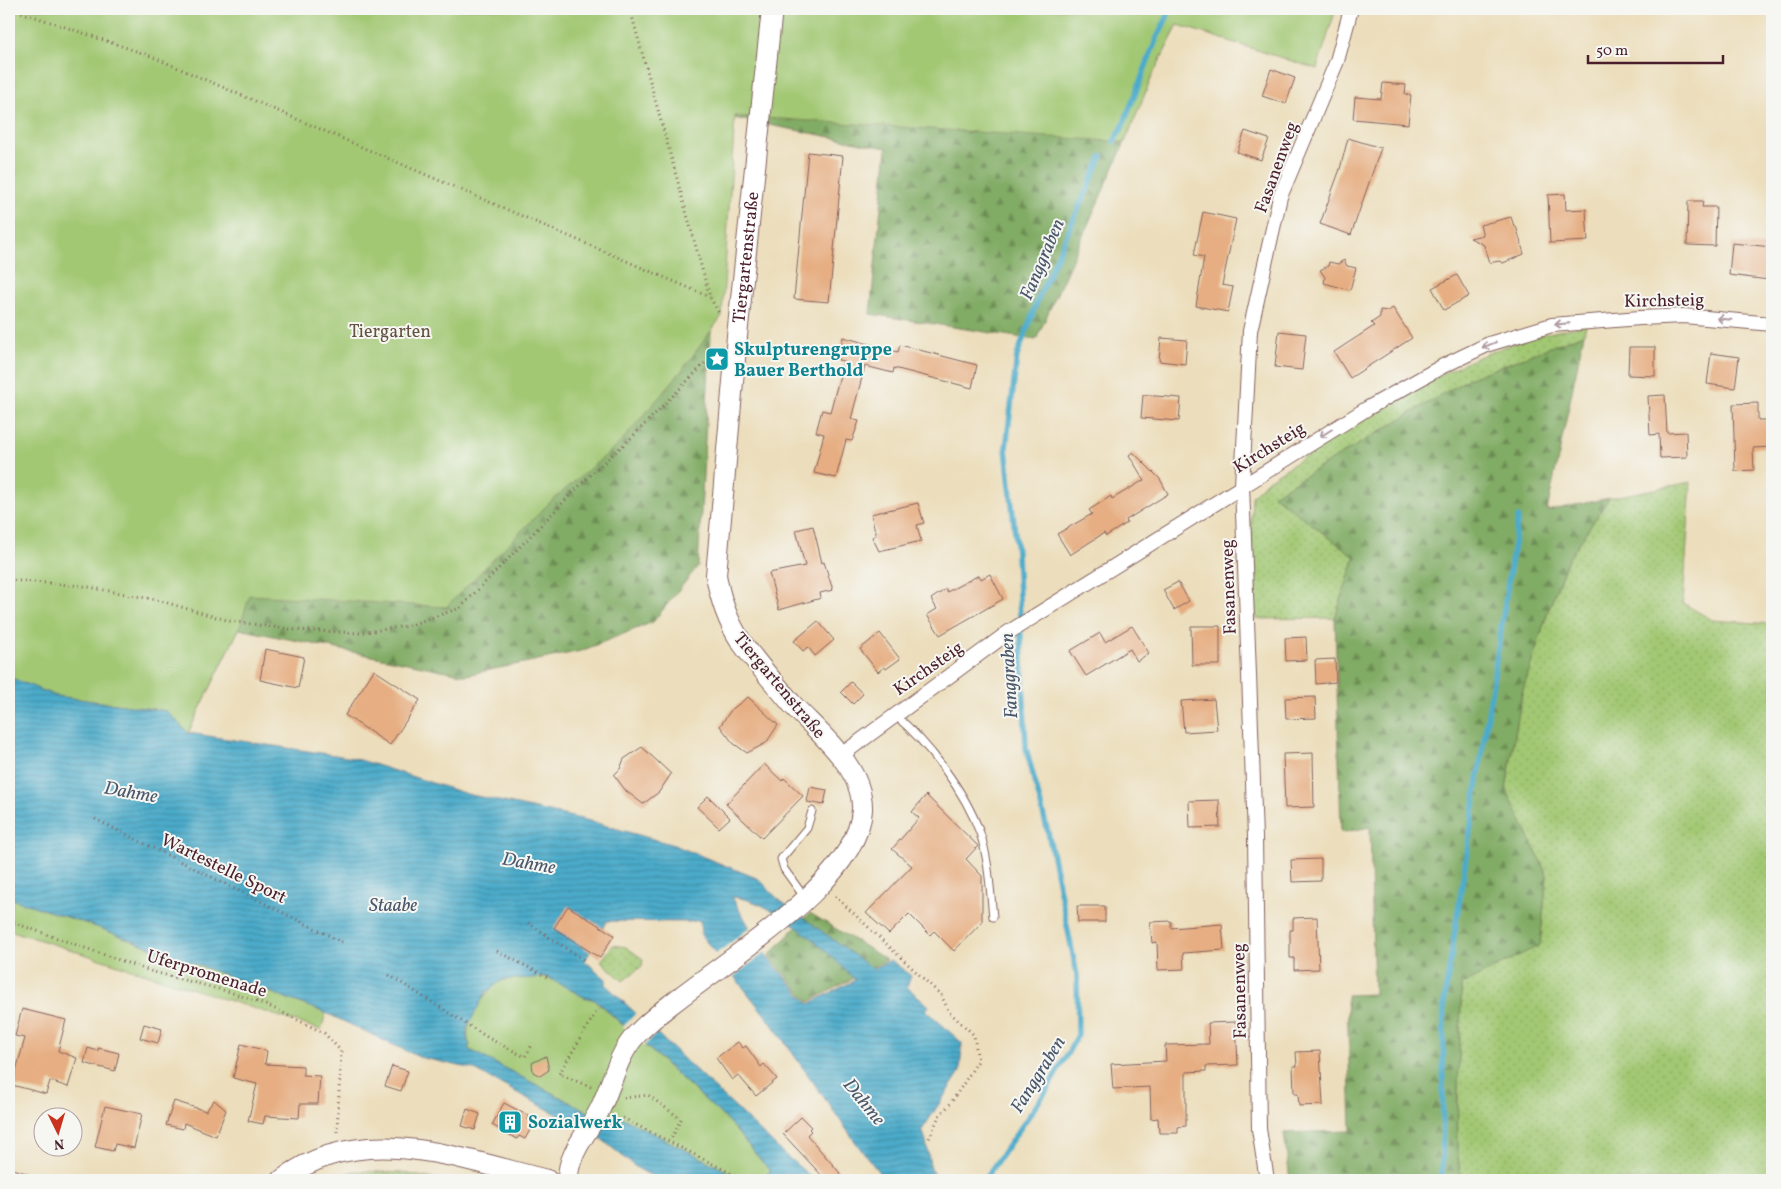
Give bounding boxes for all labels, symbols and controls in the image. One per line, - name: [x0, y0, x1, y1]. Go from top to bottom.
- scale bar: [1588, 32, 1724, 64]
- text: 50 m: [1596, 41, 1628, 62]
- street label: Fasanenweg: [1249, 118, 1306, 217]
- street label: Tiergartenstraße: [727, 190, 766, 325]
- water label: Fanggraben: [1014, 215, 1072, 304]
- street label: Kirchsteig: [1624, 288, 1704, 315]
- one-way arrow: [1716, 314, 1732, 324]
- one-way arrow: [1554, 319, 1570, 329]
- park label: Tiergarten: [349, 320, 431, 345]
- place label: Skulpturengruppe Bauer Berthold: [734, 338, 892, 384]
- one-way arrow: [1482, 341, 1497, 350]
- place icon: Skulpturengruppe Bauer Berthold: [704, 346, 730, 372]
- street label: Kirchsteig: [1229, 416, 1311, 480]
- one-way arrow: [1319, 428, 1333, 439]
- street label: Fasanenweg: [1215, 539, 1244, 635]
- street label: Tiergartenstraße: [727, 627, 831, 745]
- water label: Fanggraben: [995, 632, 1025, 720]
- street label: Kirchsteig: [889, 636, 969, 703]
- water label: Dahme: [102, 775, 160, 810]
- street label: Wartestelle Sport: [156, 828, 290, 911]
- water label: Dahme: [500, 846, 558, 881]
- water label: Staabe: [369, 893, 417, 919]
- street label: Fasanenweg: [1227, 943, 1254, 1039]
- street label: Uferpromenade: [143, 944, 270, 1005]
- water label: Fanggraben: [1005, 1032, 1073, 1118]
- water label: Dahme: [836, 1073, 891, 1131]
- north arrow: [32, 1106, 82, 1156]
- building icon: Sozialwerk: [497, 1109, 523, 1135]
- place label: Sozialwerk: [528, 1111, 622, 1136]
- text: N: [53, 1134, 65, 1153]

